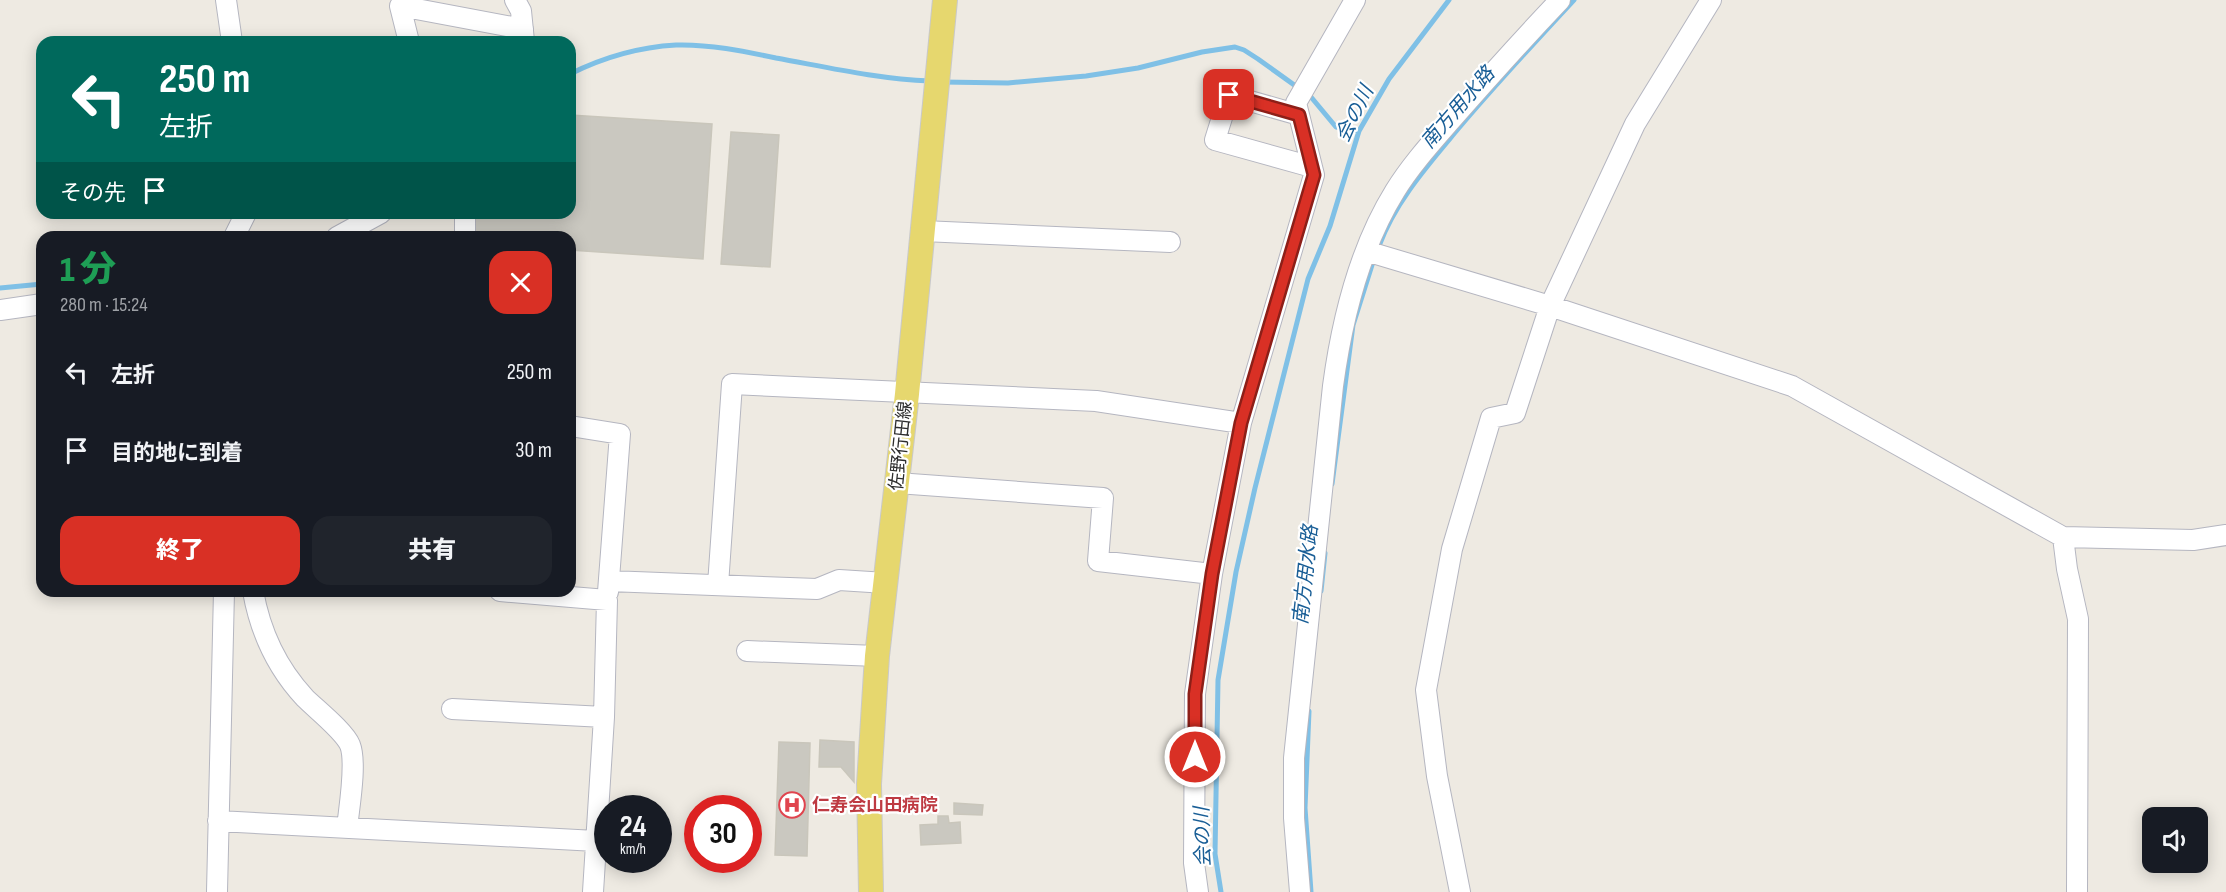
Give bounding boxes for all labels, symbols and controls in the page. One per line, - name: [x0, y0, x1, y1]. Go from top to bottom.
- text: 250 m: [159, 54, 250, 105]
- icon: left: [60, 60, 138, 138]
- water label: 南方用水路: [1416, 61, 1501, 154]
- pin: [1203, 69, 1254, 120]
- icon: arrive: [1212, 78, 1245, 111]
- water label: 会の川: [1331, 80, 1380, 146]
- text: 左折: [159, 112, 213, 144]
- icon: arrive: [138, 174, 171, 207]
- text: その先: [60, 180, 126, 207]
- text: 1 分: [60, 249, 116, 292]
- button: close: [489, 251, 552, 314]
- text: 280 m · 15:24: [60, 293, 148, 317]
- icon: left: [60, 356, 93, 389]
- text: 250 m: [507, 359, 552, 386]
- text: 左折: [111, 362, 155, 389]
- street label: 佐野行田線: [886, 400, 916, 492]
- icon: arrive: [60, 434, 93, 467]
- text: 30 m: [515, 437, 552, 464]
- text: 目的地に到着: [111, 440, 243, 467]
- button: 終了: [60, 516, 300, 585]
- button: 共有: [312, 516, 552, 585]
- water label: 南方用水路: [1289, 522, 1323, 626]
- position arrow: [1163, 725, 1227, 789]
- hospital icon: 仁寿会山田病院: [777, 790, 807, 820]
- speed limit sign: 30: [684, 795, 762, 873]
- place label: 仁寿会山田病院: [812, 795, 938, 816]
- water label: 会の川: [1190, 805, 1216, 867]
- map controls: [2142, 807, 2208, 873]
- button: sound: [2142, 807, 2208, 873]
- text: 24: [620, 809, 646, 845]
- text: km/h: [620, 840, 646, 859]

